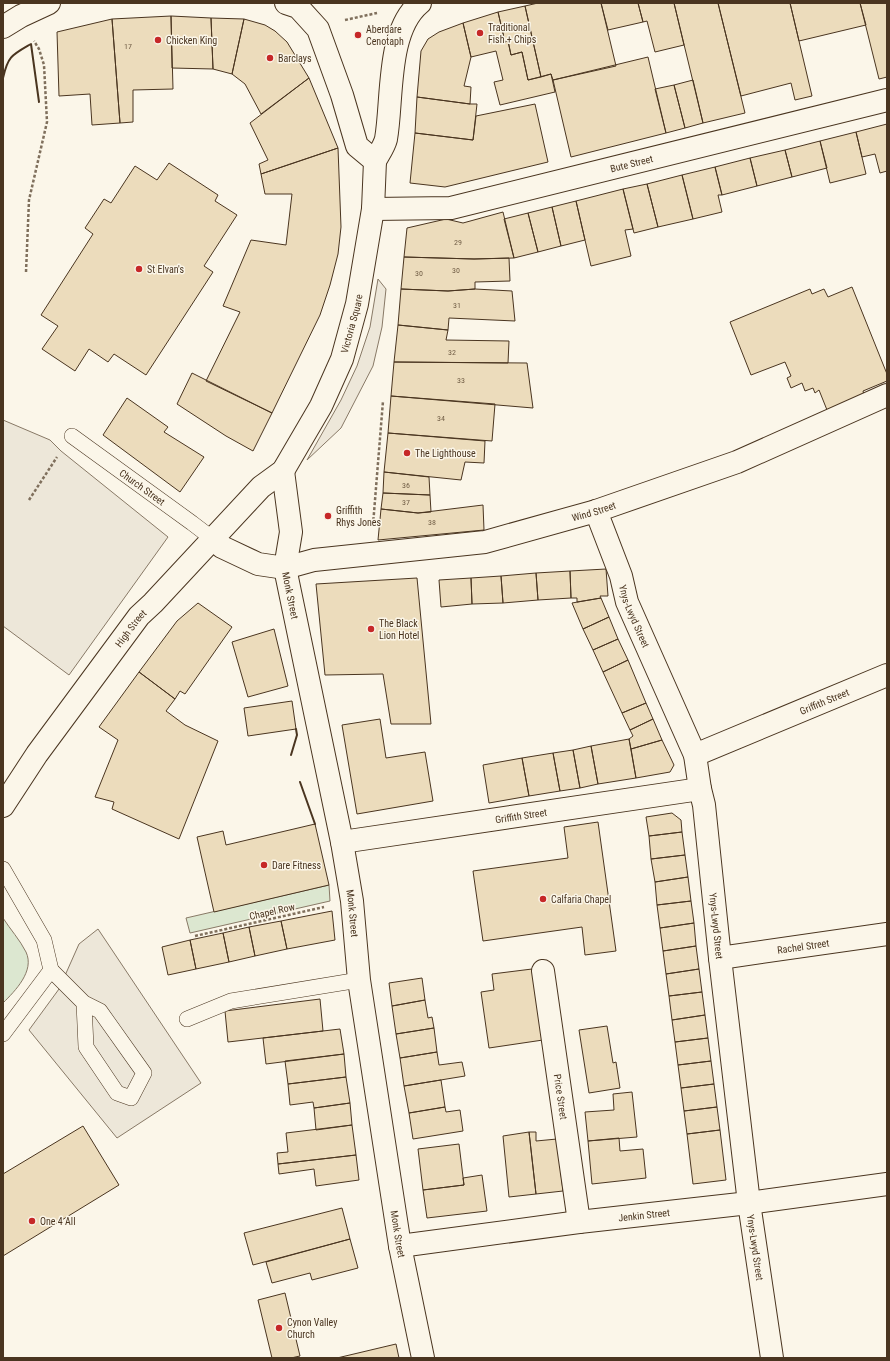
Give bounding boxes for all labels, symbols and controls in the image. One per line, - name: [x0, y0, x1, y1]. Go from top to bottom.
- place label: Traditional Fish + Chips: [488, 22, 537, 45]
- place label: Aberdare Cenotaph: [366, 24, 404, 47]
- marker: Traditional Fish + Chips: [475, 28, 485, 38]
- marker: Aberdare Cenotaph: [353, 30, 363, 40]
- marker: Chicken King: [153, 35, 163, 45]
- place label: Chicken King: [166, 35, 217, 46]
- house number: 17: [124, 42, 132, 51]
- marker: Barclays: [265, 53, 275, 63]
- place label: Barclays: [278, 53, 312, 64]
- street label: Bute Street: [609, 153, 654, 174]
- house number: 29: [454, 238, 462, 247]
- marker: St Elvan's: [134, 264, 144, 274]
- place label: St Elvan's: [147, 264, 184, 275]
- house number: 30: [452, 266, 460, 275]
- house number: 30: [415, 269, 423, 278]
- street label: Victoria Square: [339, 293, 365, 354]
- house number: 31: [453, 301, 461, 310]
- house number: 32: [448, 348, 456, 357]
- house number: 33: [457, 376, 465, 385]
- house number: 34: [437, 414, 445, 423]
- marker: The Lighthouse: [402, 448, 412, 458]
- place label: The Lighthouse: [415, 448, 476, 459]
- street label: Church Street: [117, 467, 167, 508]
- house number: 36: [402, 481, 410, 490]
- house number: 37: [402, 498, 410, 507]
- street label: Wind Street: [571, 500, 617, 524]
- place label: Griffith Rhys Jones: [336, 505, 382, 528]
- marker: Griffith Rhys Jones: [323, 511, 333, 521]
- house number: 38: [428, 518, 436, 527]
- street label: Monk Street: [280, 571, 300, 620]
- street label: Ynys-Lwyd Street: [617, 584, 652, 649]
- street label: High Street: [113, 607, 148, 649]
- place label: The Black Lion Hotel: [379, 618, 419, 641]
- marker: The Black Lion Hotel: [366, 624, 376, 634]
- street label: Griffith Street: [798, 686, 851, 717]
- street label: Griffith Street: [494, 807, 548, 825]
- marker: Dare Fitness: [259, 860, 269, 870]
- place label: Dare Fitness: [272, 860, 322, 871]
- street label: Monk Street: [344, 889, 360, 938]
- street label: Ynys-Lwyd Street: [707, 892, 725, 960]
- marker: Calfaria Chapel: [538, 894, 548, 904]
- place label: Calfaria Chapel: [551, 894, 611, 905]
- street label: Chapel Row: [248, 901, 296, 922]
- street label: Rachel Street: [777, 937, 830, 956]
- street label: Price Street: [552, 1073, 569, 1120]
- street label: Jenkin Street: [618, 1207, 670, 1224]
- street label: Monk Street: [389, 1210, 407, 1259]
- street label: Ynys-Lwyd Street: [745, 1214, 765, 1281]
- marker: One 4 All: [27, 1216, 37, 1226]
- place label: One 4 All: [40, 1216, 75, 1227]
- place label: Cynon Valley Church: [287, 1317, 337, 1340]
- marker: Cynon Valley Church: [274, 1323, 284, 1333]

